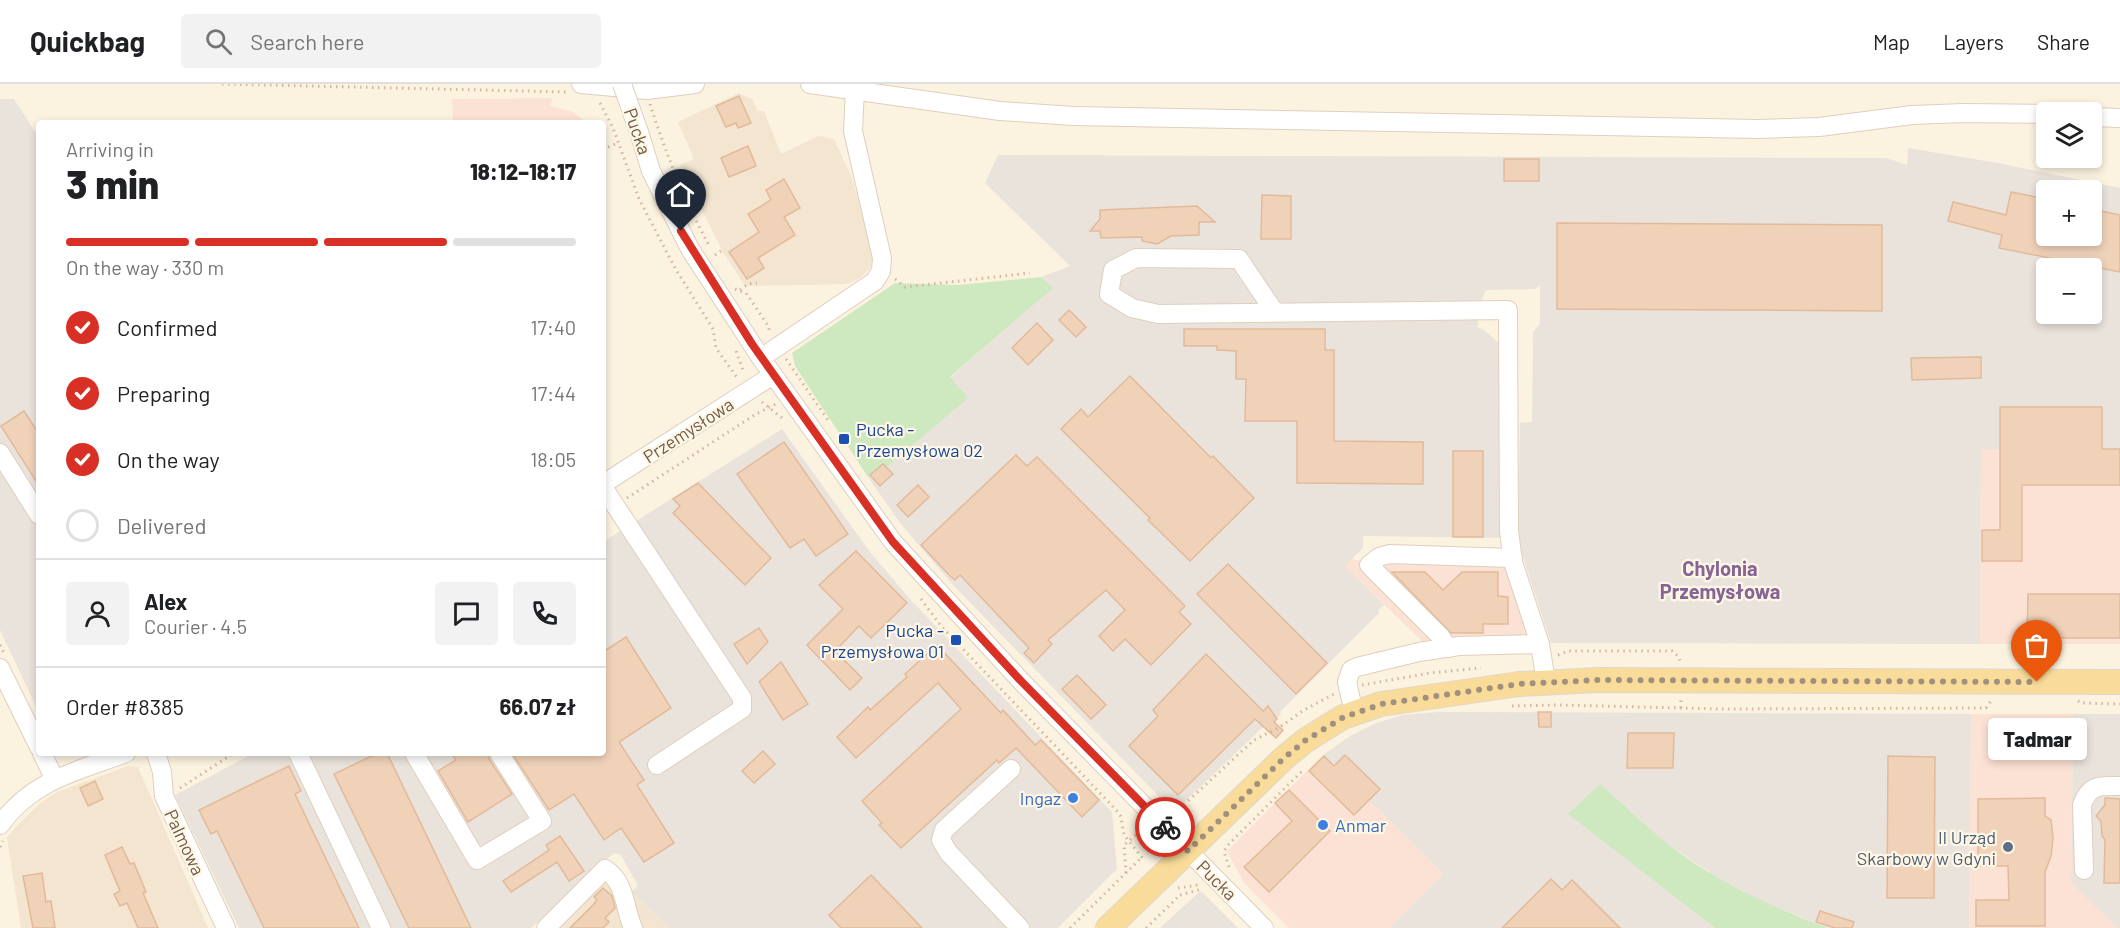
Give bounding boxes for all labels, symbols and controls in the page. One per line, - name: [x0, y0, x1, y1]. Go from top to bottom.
- search box: [181, 14, 601, 68]
- text: Quickbag: [30, 24, 145, 58]
- icon: search: [202, 25, 235, 58]
- text: Search here: [250, 28, 365, 54]
- text: Map: [1873, 29, 1910, 54]
- text: Layers: [1943, 29, 2004, 54]
- text: Share: [2037, 29, 2090, 54]
- map controls: [2036, 102, 2102, 324]
- button: layers: [2036, 102, 2102, 168]
- street label: Pucka: [620, 105, 656, 157]
- text: Arriving in: [66, 137, 154, 161]
- text: 18:12–18:17: [470, 158, 576, 184]
- text: 3 min: [66, 160, 159, 207]
- pin: [655, 169, 706, 231]
- icon: home: [664, 178, 697, 211]
- button: +: [2036, 180, 2102, 246]
- text: On the way · 330 m: [66, 255, 224, 279]
- button: −: [2036, 258, 2102, 324]
- icon: check: [66, 311, 99, 344]
- text: Confirmed: [117, 314, 217, 340]
- text: 17:40: [530, 315, 576, 339]
- icon: check: [66, 377, 99, 410]
- text: Preparing: [117, 380, 210, 406]
- text: 17:44: [531, 381, 576, 405]
- street label: Przemysłowa: [639, 393, 737, 467]
- place label: Pucka - Przemysłowa 02: [856, 418, 983, 461]
- marker: Pucka - Przemysłowa 02: [837, 432, 851, 446]
- icon: check: [66, 443, 99, 476]
- text: On the way: [117, 446, 220, 472]
- text: 18:05: [530, 447, 576, 471]
- text: Delivered: [117, 512, 206, 538]
- district label: Chylonia Przemysłowa: [1660, 556, 1780, 603]
- button: person: [66, 582, 129, 645]
- button: chat: [435, 582, 498, 645]
- button: phone: [513, 582, 576, 645]
- text: Alex: [144, 588, 187, 614]
- text: Courier · 4.5: [144, 614, 247, 638]
- place label: Pucka - Przemysłowa 01: [821, 619, 944, 662]
- pin: [2011, 620, 2062, 682]
- icon: bag: [2020, 629, 2053, 662]
- marker: Pucka - Przemysłowa 01: [949, 633, 963, 647]
- text: Order #8385: [66, 693, 184, 719]
- text: 66.07 zł: [499, 693, 576, 719]
- callout: Tadmar: [1988, 718, 2086, 760]
- text: Tadmar: [2003, 727, 2072, 751]
- place label: Ingaz: [1020, 787, 1061, 809]
- marker: Ingaz: [1066, 791, 1080, 805]
- courier: [1135, 797, 1195, 857]
- street label: Palmowa: [160, 806, 210, 878]
- icon: bike: [1149, 811, 1182, 844]
- place label: Anmar: [1335, 814, 1387, 836]
- marker: Anmar: [1316, 818, 1330, 832]
- place label: II Urząd Skarbowy w Gdyni: [1857, 826, 1996, 869]
- marker: II Urząd Skarbowy w Gdyni: [2001, 840, 2015, 854]
- street label: Pucka: [1192, 855, 1242, 905]

